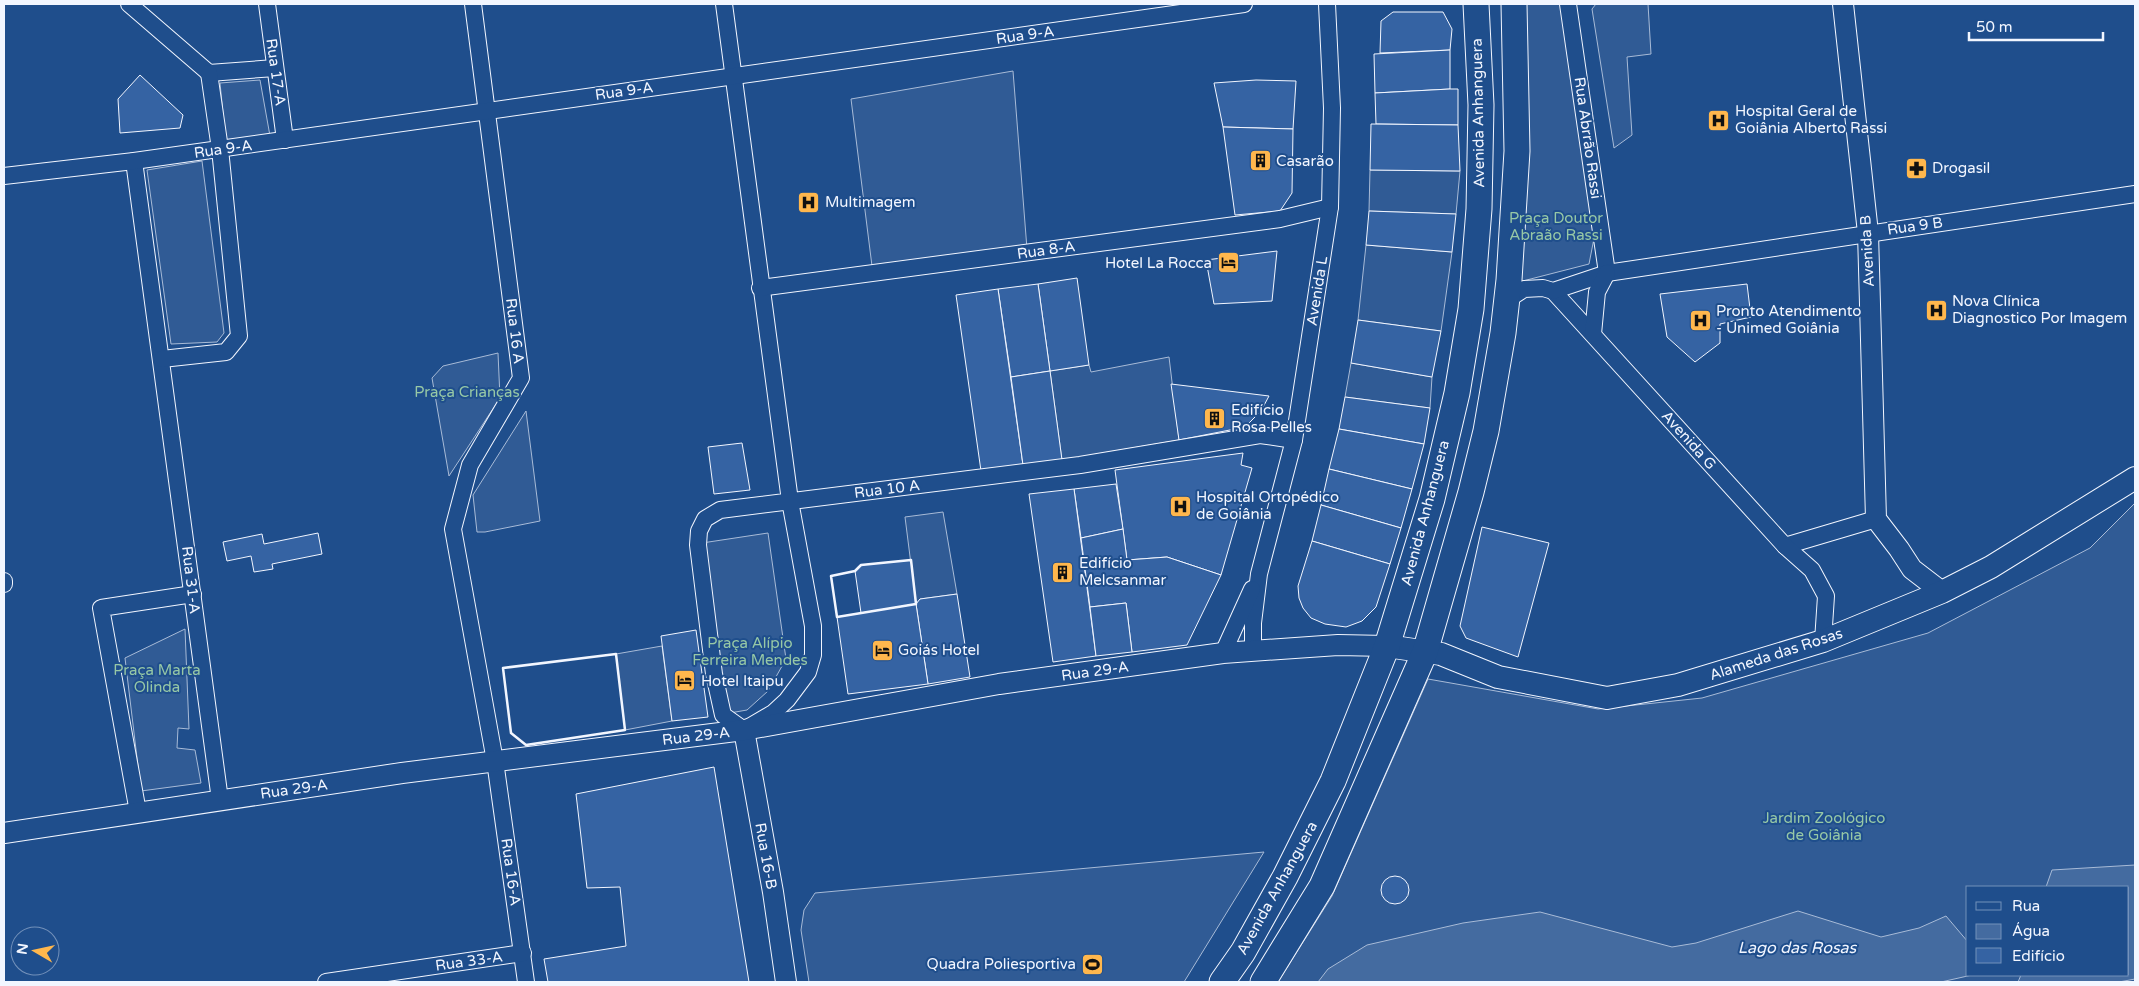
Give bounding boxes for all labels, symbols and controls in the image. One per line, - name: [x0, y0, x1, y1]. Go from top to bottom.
- scale bar: [1969, 10, 2103, 42]
- text: 50 m: [1976, 18, 2013, 36]
- street label: Rua 9-A: [995, 22, 1055, 48]
- street label: Rua 17-A: [262, 37, 290, 107]
- street label: Avenida Anhanguera: [1468, 38, 1488, 188]
- street label: Rua Abrrão Rassi: [1571, 76, 1605, 200]
- street label: Rua 9-A: [594, 78, 654, 104]
- place label: Hospital Geral de Goiânia Alberto Rassi: [1735, 102, 1887, 137]
- hospital icon: Hospital Geral de Goiânia Alberto Rassi: [1707, 108, 1731, 132]
- street label: Rua 9-A: [193, 136, 253, 162]
- building icon: Casarão: [1248, 149, 1272, 173]
- place label: Casarão: [1276, 152, 1334, 170]
- pharmacy icon: Drogasil: [1904, 156, 1928, 180]
- place label: Drogasil: [1932, 159, 1990, 177]
- hospital icon: Multimagem: [797, 190, 821, 214]
- place label: Multimagem: [825, 193, 916, 211]
- park label: Praça Doutor Abraão Rassi: [1509, 209, 1603, 244]
- street label: Rua 9 B: [1886, 213, 1944, 239]
- street label: Avenida B: [1856, 215, 1878, 287]
- street label: Rua 8-A: [1016, 237, 1076, 263]
- hotel icon: Hotel La Rocca: [1216, 251, 1240, 275]
- place label: Hotel La Rocca: [1105, 254, 1212, 272]
- street label: Avenida L: [1303, 255, 1331, 327]
- place label: Nova Clínica Diagnostico Por Imagem: [1952, 292, 2127, 327]
- street label: Rua 16 A: [502, 297, 528, 365]
- hospital icon: Nova Clínica Diagnostico Por Imagem: [1924, 298, 1948, 322]
- place label: Pronto Atendimento - Unimed Goiânia: [1716, 302, 1861, 337]
- hospital icon: Pronto Atendimento - Unimed Goiânia: [1688, 308, 1712, 332]
- park label: Praça Crianças: [414, 383, 520, 401]
- place label: Edifício Rosa Pelles: [1231, 401, 1312, 436]
- building icon: Edifício Rosa Pelles: [1203, 407, 1227, 431]
- street label: Avenida G: [1658, 407, 1720, 473]
- street label: Avenida Anhanguera: [1397, 438, 1453, 588]
- street label: Rua 10 A: [853, 476, 921, 502]
- place label: Hospital Ortopédico de Goiânia: [1196, 488, 1339, 523]
- hospital icon: Hospital Ortopédico de Goiânia: [1168, 494, 1192, 518]
- street label: Rua 31-A: [178, 545, 204, 615]
- place label: Edifício Melcsanmar: [1079, 554, 1166, 589]
- building icon: Edifício Melcsanmar: [1051, 560, 1075, 584]
- street label: Alameda das Rosas: [1707, 624, 1845, 684]
- park label: Praça Alípio Ferreira Mendes: [692, 634, 808, 669]
- hotel icon: Goiás Hotel: [870, 638, 894, 662]
- place label: Goiás Hotel: [898, 641, 980, 659]
- street label: Rua 29-A: [1060, 657, 1130, 685]
- park label: Praça Marta Olinda: [113, 661, 201, 696]
- hotel icon: Hotel Itaipu: [673, 669, 697, 693]
- place label: Hotel Itaipu: [701, 672, 784, 690]
- street label: Rua 29-A: [661, 723, 731, 749]
- street label: Rua 29-A: [259, 775, 329, 803]
- park label: Jardim Zoológico de Goiânia: [1763, 809, 1885, 844]
- street label: Avenida Anhanguera: [1233, 818, 1321, 958]
- street label: Rua 16-B: [751, 821, 781, 891]
- street label: Rua 16-A: [497, 837, 525, 907]
- legend: [1966, 886, 2129, 976]
- text: Rua: [2012, 897, 2040, 915]
- text: Água: [2012, 922, 2050, 940]
- north arrow: [10, 926, 60, 976]
- water label: Lago das Rosas: [1738, 938, 1858, 958]
- text: N: [13, 942, 32, 956]
- street label: Rua 33-A: [434, 947, 504, 975]
- text: Edifício: [2012, 947, 2065, 965]
- sports icon: Quadra Poliesportiva: [1080, 952, 1104, 976]
- place label: Quadra Poliesportiva: [927, 955, 1076, 973]

